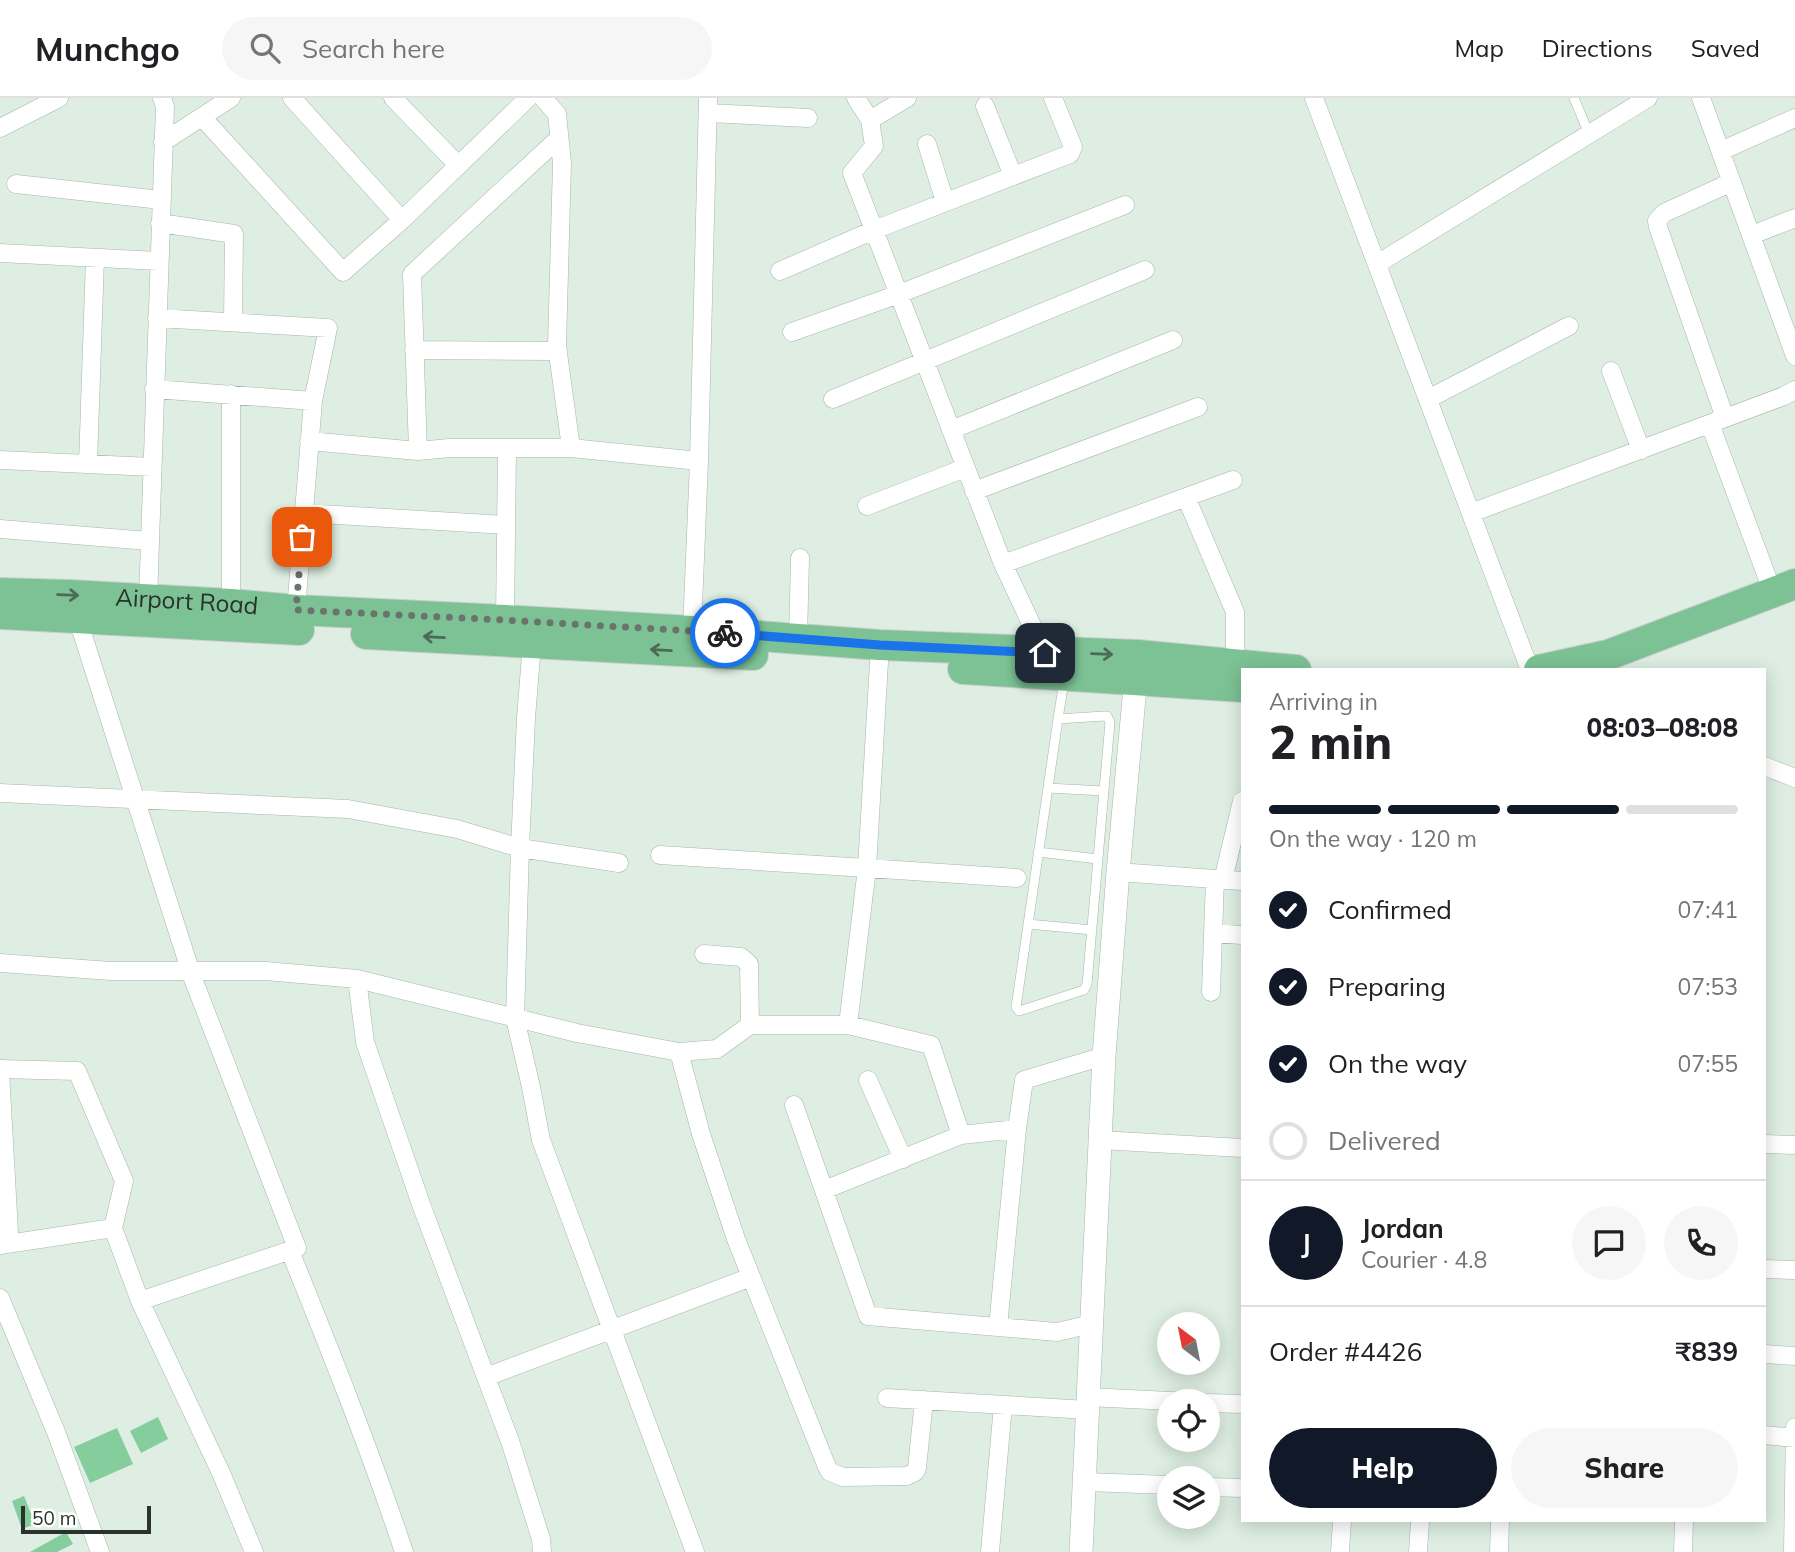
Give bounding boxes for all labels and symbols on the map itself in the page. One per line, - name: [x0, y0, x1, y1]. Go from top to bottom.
- pin: [272, 507, 332, 567]
- street label: Airport Road: [115, 582, 260, 620]
- one-way arrow: [56, 589, 79, 602]
- courier: [690, 598, 760, 668]
- pin: [1015, 623, 1075, 683]
- one-way arrow: [423, 631, 446, 644]
- one-way arrow: [650, 644, 673, 657]
- one-way arrow: [1091, 648, 1114, 661]
- north arrow: [1157, 1312, 1220, 1376]
- scale bar: [21, 1503, 150, 1535]

